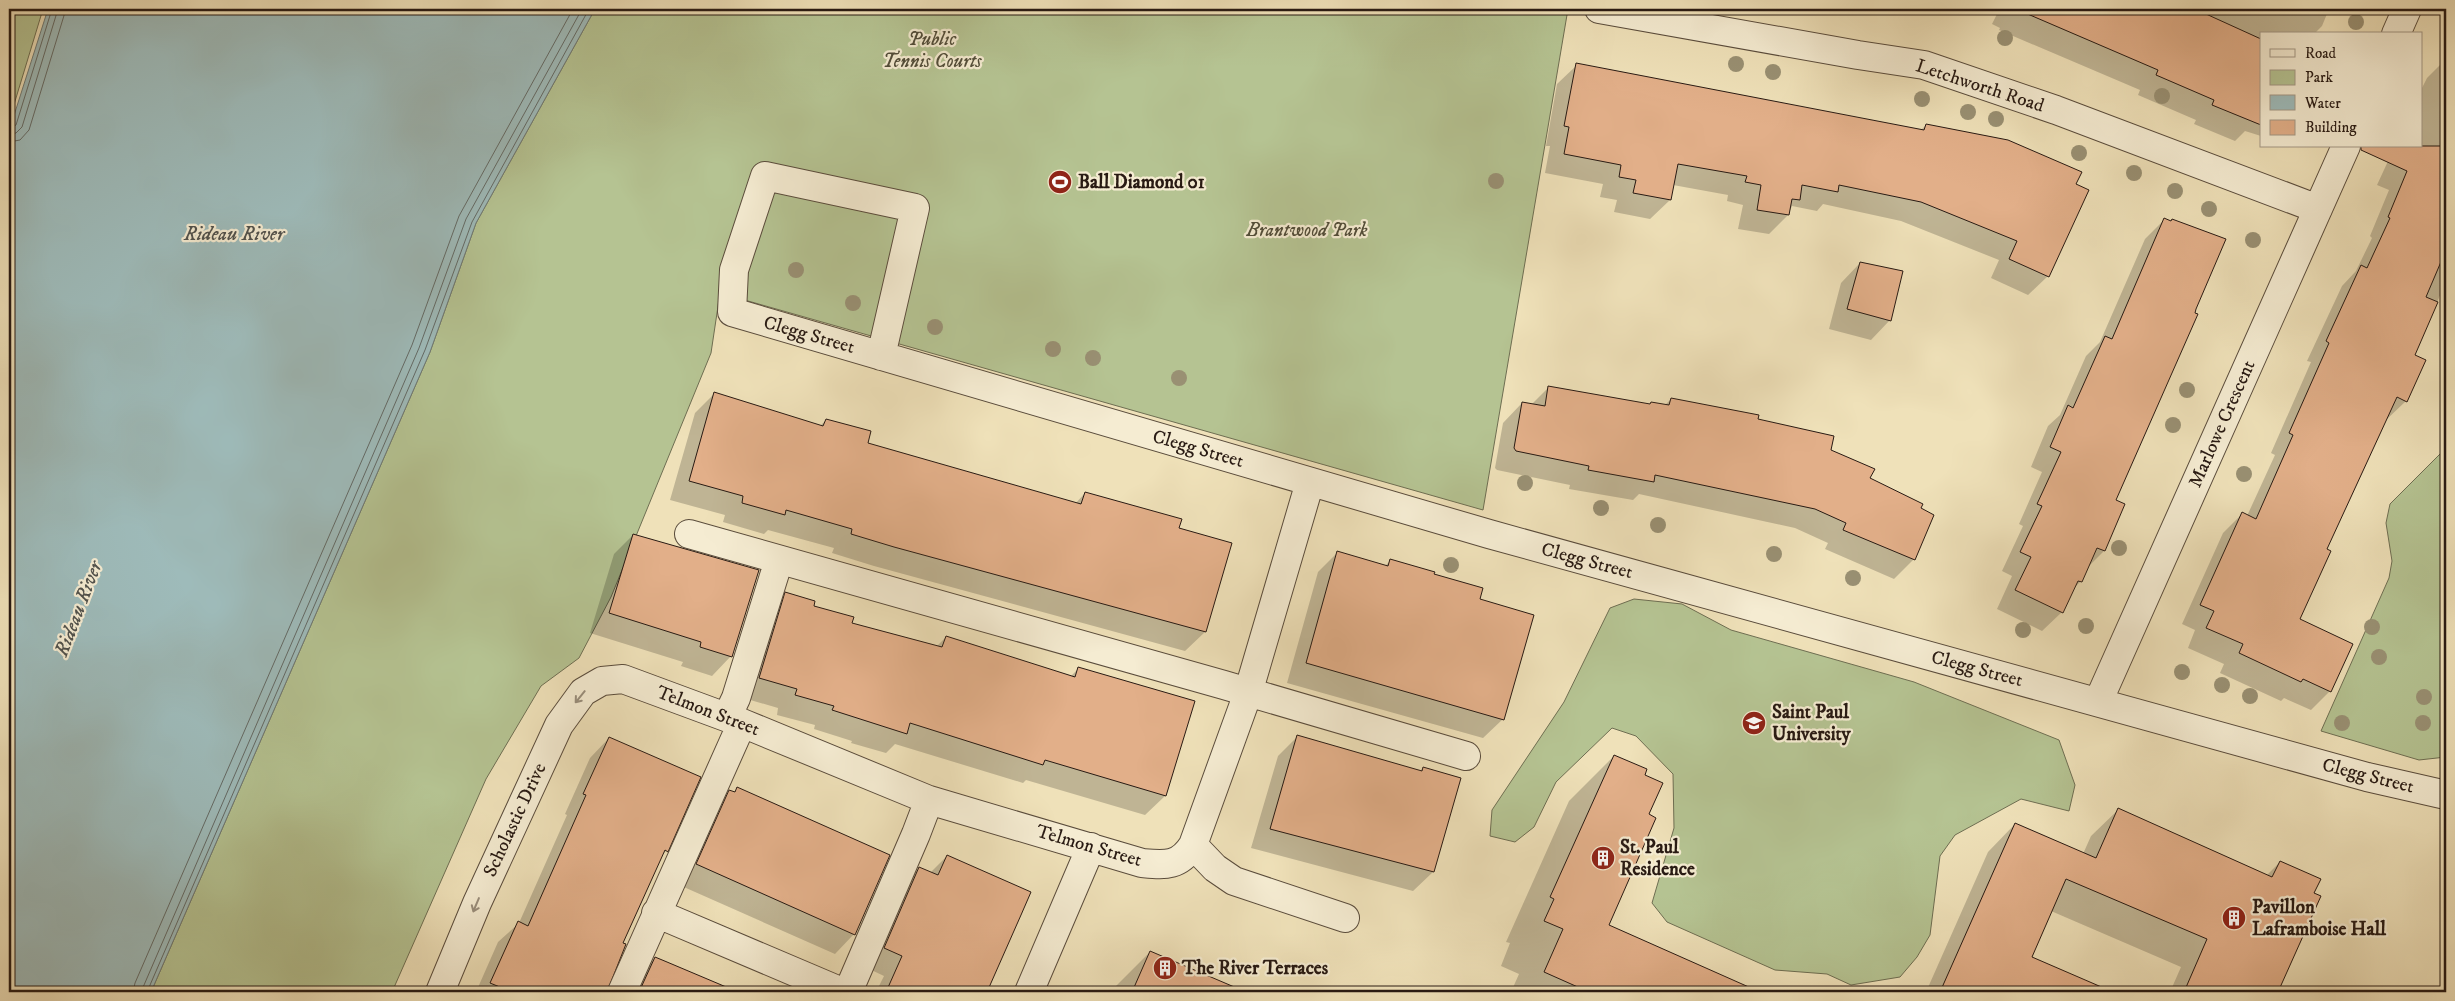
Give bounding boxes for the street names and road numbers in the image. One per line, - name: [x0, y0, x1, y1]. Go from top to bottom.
- street label: Letchworth Road: [1913, 54, 2048, 118]
- street label: Clegg Street: [761, 311, 857, 359]
- street label: Marlowe Crescent: [2184, 357, 2260, 491]
- street label: Clegg Street: [1150, 425, 1246, 473]
- street label: Clegg Street: [1539, 538, 1635, 584]
- street label: Clegg Street: [1929, 646, 2025, 692]
- street label: Telmon Street: [653, 681, 763, 741]
- street label: Clegg Street: [2320, 754, 2416, 798]
- street label: Scholastic Drive: [479, 759, 551, 881]
- street label: Telmon Street: [1034, 820, 1144, 872]

